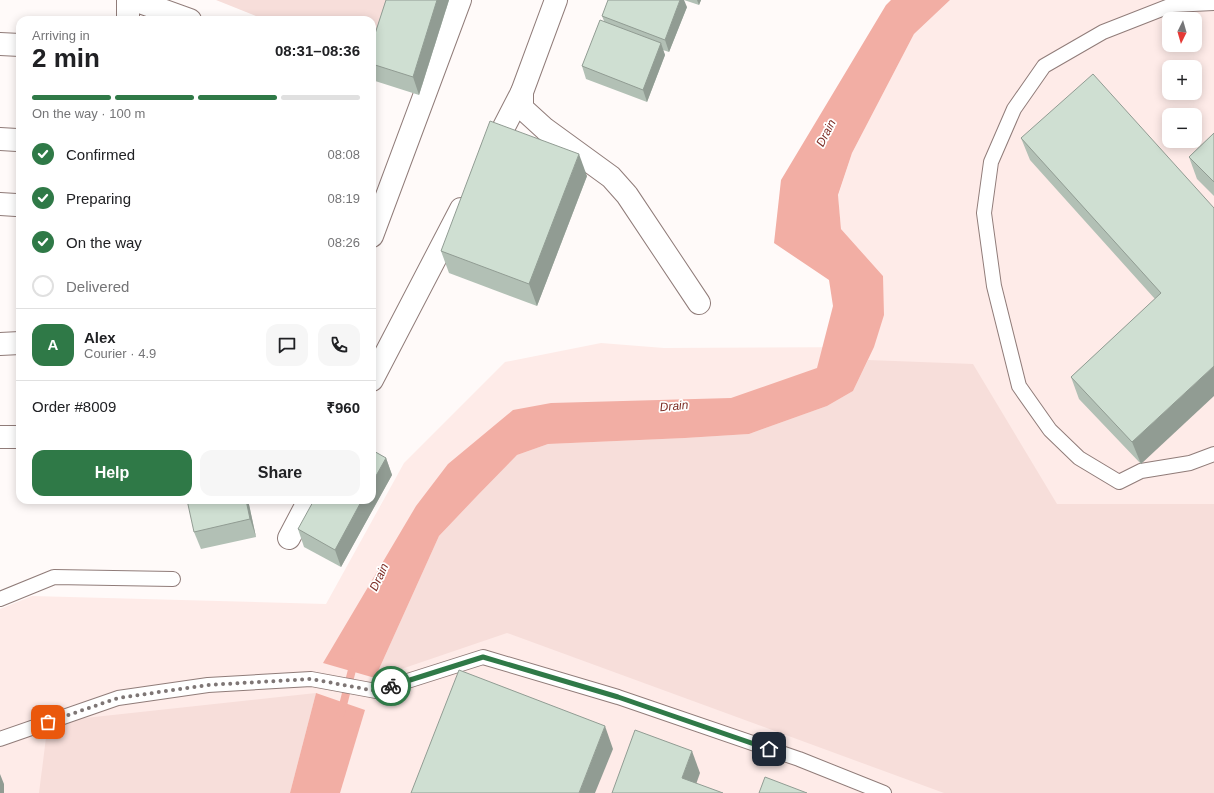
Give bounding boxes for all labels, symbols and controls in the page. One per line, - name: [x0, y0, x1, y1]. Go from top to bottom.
- north arrow: [1162, 12, 1202, 52]
- map controls: [1162, 12, 1202, 148]
- text: Arriving in: [32, 28, 90, 43]
- text: 08:31–08:36: [275, 42, 360, 59]
- text: 2 min: [32, 43, 100, 73]
- button: +: [1162, 60, 1202, 100]
- text: On the way · 100 m: [32, 106, 145, 121]
- button: −: [1162, 108, 1202, 148]
- water label: Drain: [813, 117, 839, 149]
- icon: check: [32, 143, 54, 165]
- text: Confirmed: [66, 146, 135, 163]
- text: 08:08: [327, 147, 360, 162]
- icon: check: [32, 187, 54, 209]
- text: Preparing: [66, 190, 131, 207]
- text: 08:19: [327, 191, 360, 206]
- icon: check: [32, 231, 54, 253]
- text: On the way: [66, 234, 142, 251]
- text: 08:26: [327, 235, 360, 250]
- text: Delivered: [66, 278, 129, 295]
- button: chat: [266, 324, 308, 366]
- button: phone: [318, 324, 360, 366]
- text: Alex: [84, 329, 116, 346]
- text: A: [48, 336, 58, 353]
- text: Courier · 4.9: [84, 346, 156, 361]
- text: Order #8009: [32, 398, 116, 415]
- water label: Drain: [659, 398, 689, 414]
- text: ₹960: [326, 399, 360, 416]
- button: Help: [32, 450, 192, 496]
- button: Share: [200, 450, 360, 496]
- water label: Drain: [367, 561, 392, 593]
- courier: [371, 666, 411, 706]
- icon: bike: [380, 675, 402, 697]
- pin: [31, 705, 65, 739]
- icon: bag: [37, 711, 59, 733]
- pin: [752, 732, 786, 766]
- icon: home: [758, 738, 780, 760]

